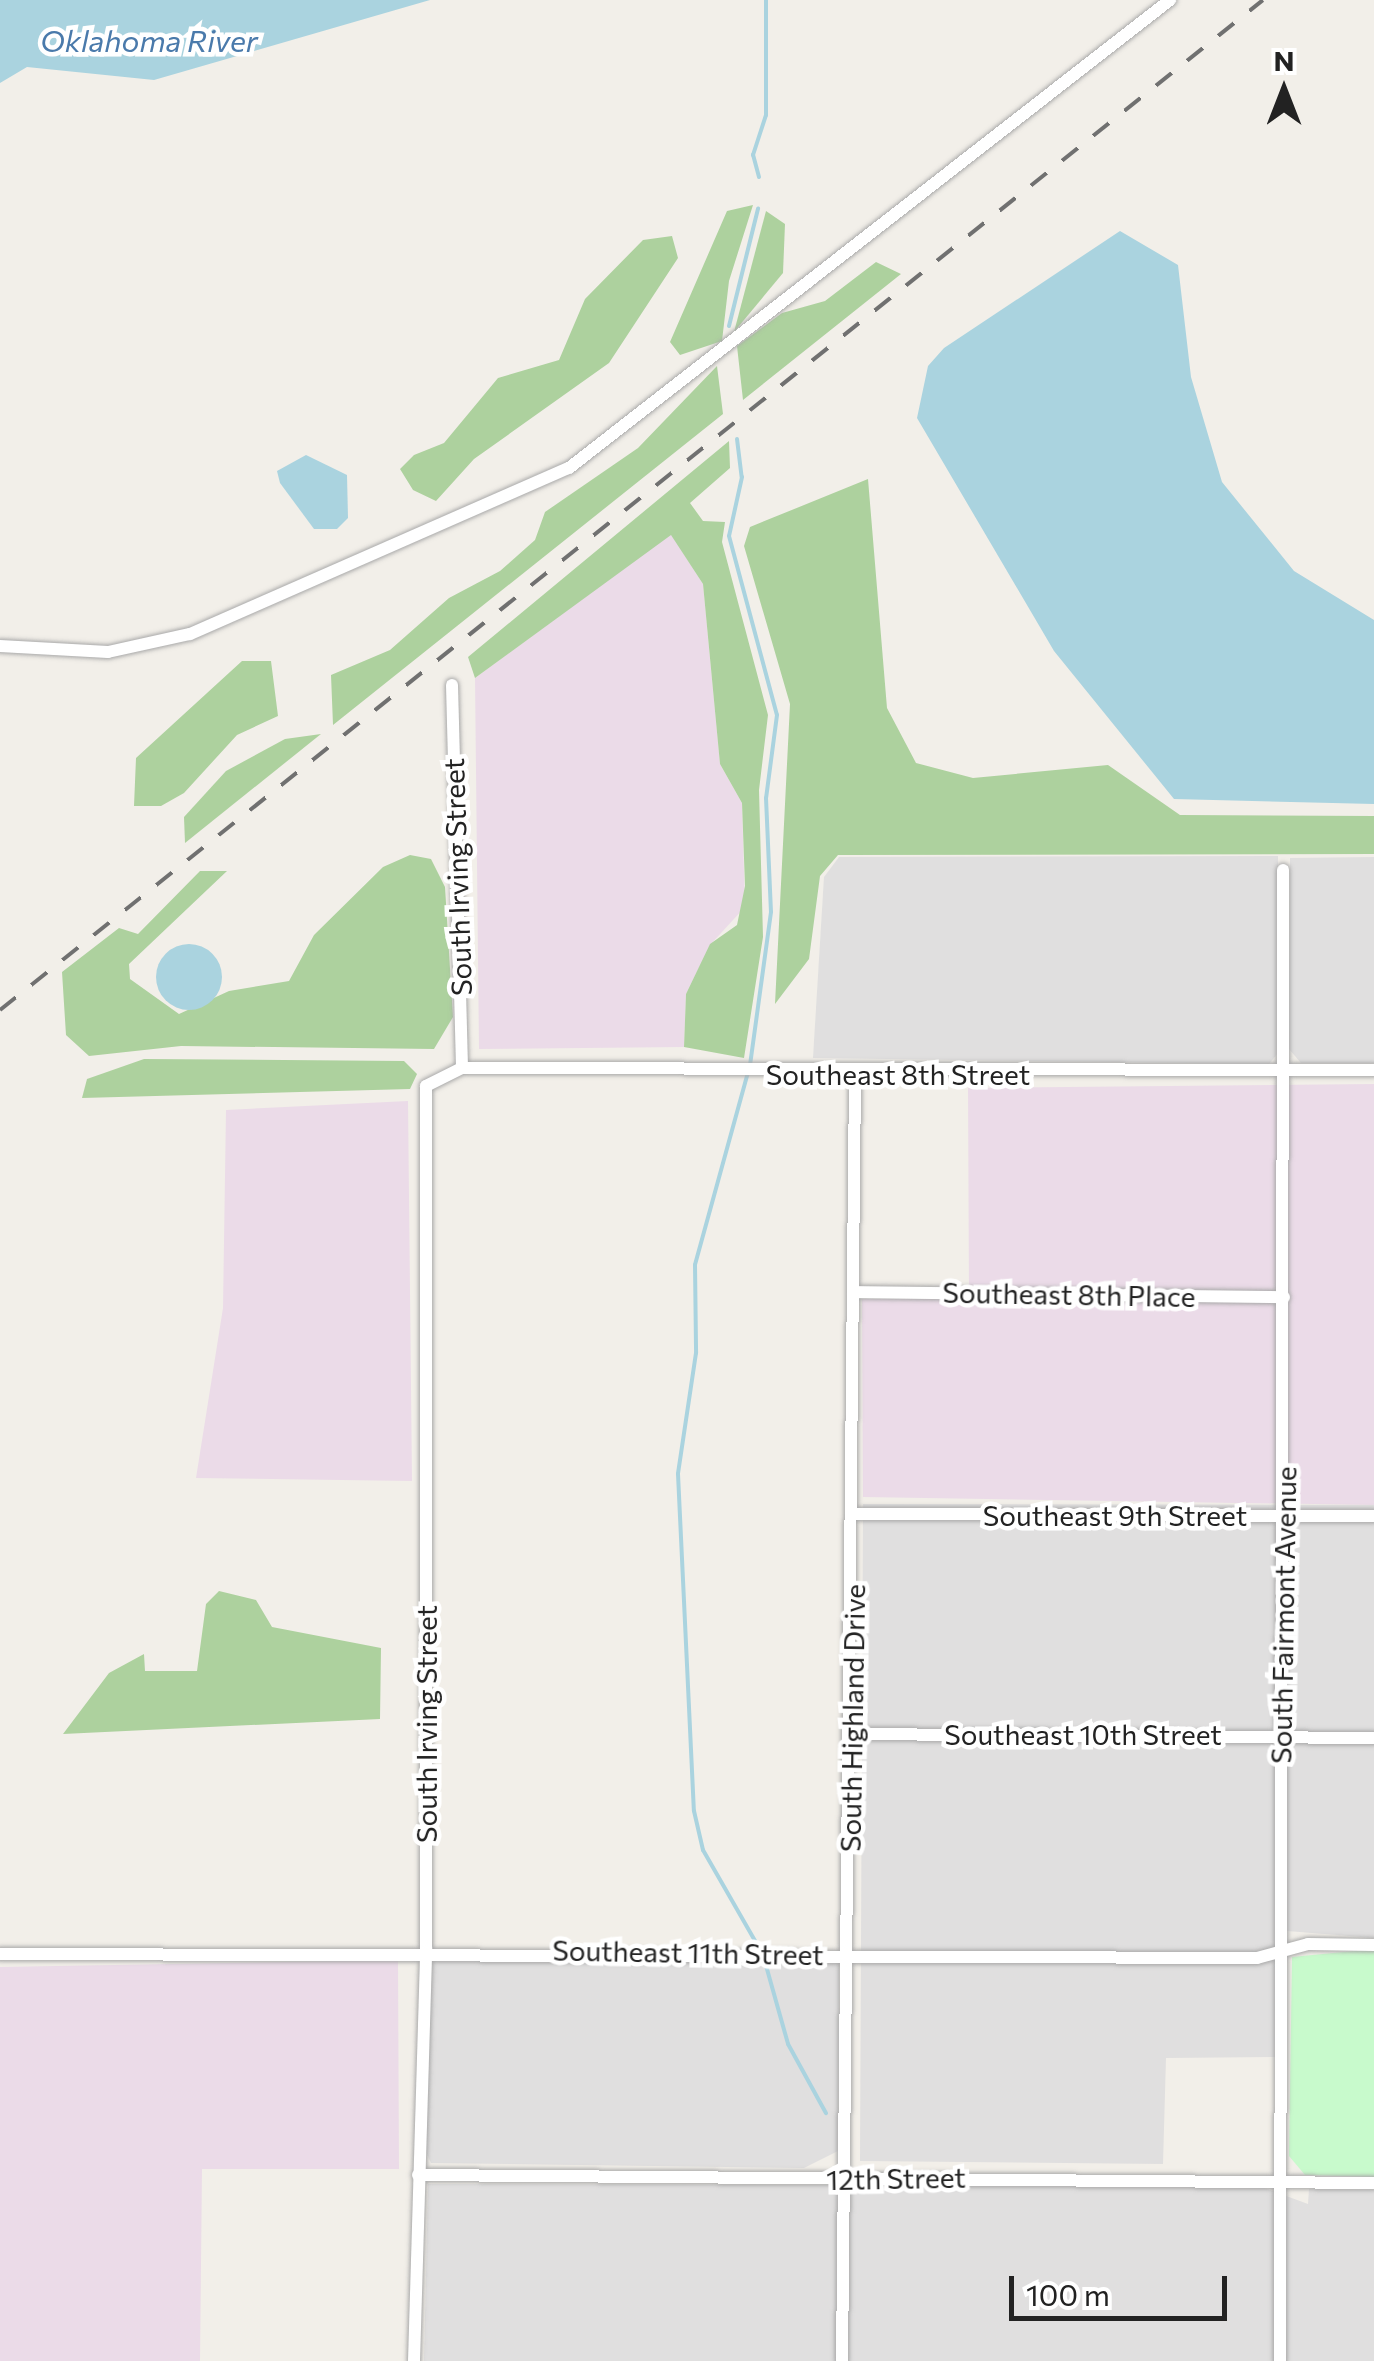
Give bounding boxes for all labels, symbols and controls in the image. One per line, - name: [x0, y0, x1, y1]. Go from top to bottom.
- water label: Oklahoma River: [40, 22, 258, 58]
- north arrow: [1234, 40, 1334, 140]
- text: N: [1274, 43, 1295, 77]
- street label: South Irving Street: [436, 758, 478, 996]
- street label: Southeast 8th Street: [766, 1057, 1030, 1091]
- street label: Southeast 8th Place: [942, 1275, 1196, 1313]
- street label: South Fairmont Avenue: [1264, 1466, 1302, 1764]
- street label: Southeast 9th Street: [983, 1498, 1247, 1532]
- street label: South Highland Drive: [833, 1584, 871, 1852]
- street label: South Irving Street: [409, 1605, 443, 1843]
- street label: Southeast 10th Street: [944, 1717, 1222, 1751]
- street label: Southeast 11th Street: [552, 1933, 824, 1971]
- street label: 12th Street: [826, 2160, 966, 2196]
- scale bar: [1014, 2256, 1232, 2318]
- text: 100 m: [1026, 2275, 1110, 2312]

